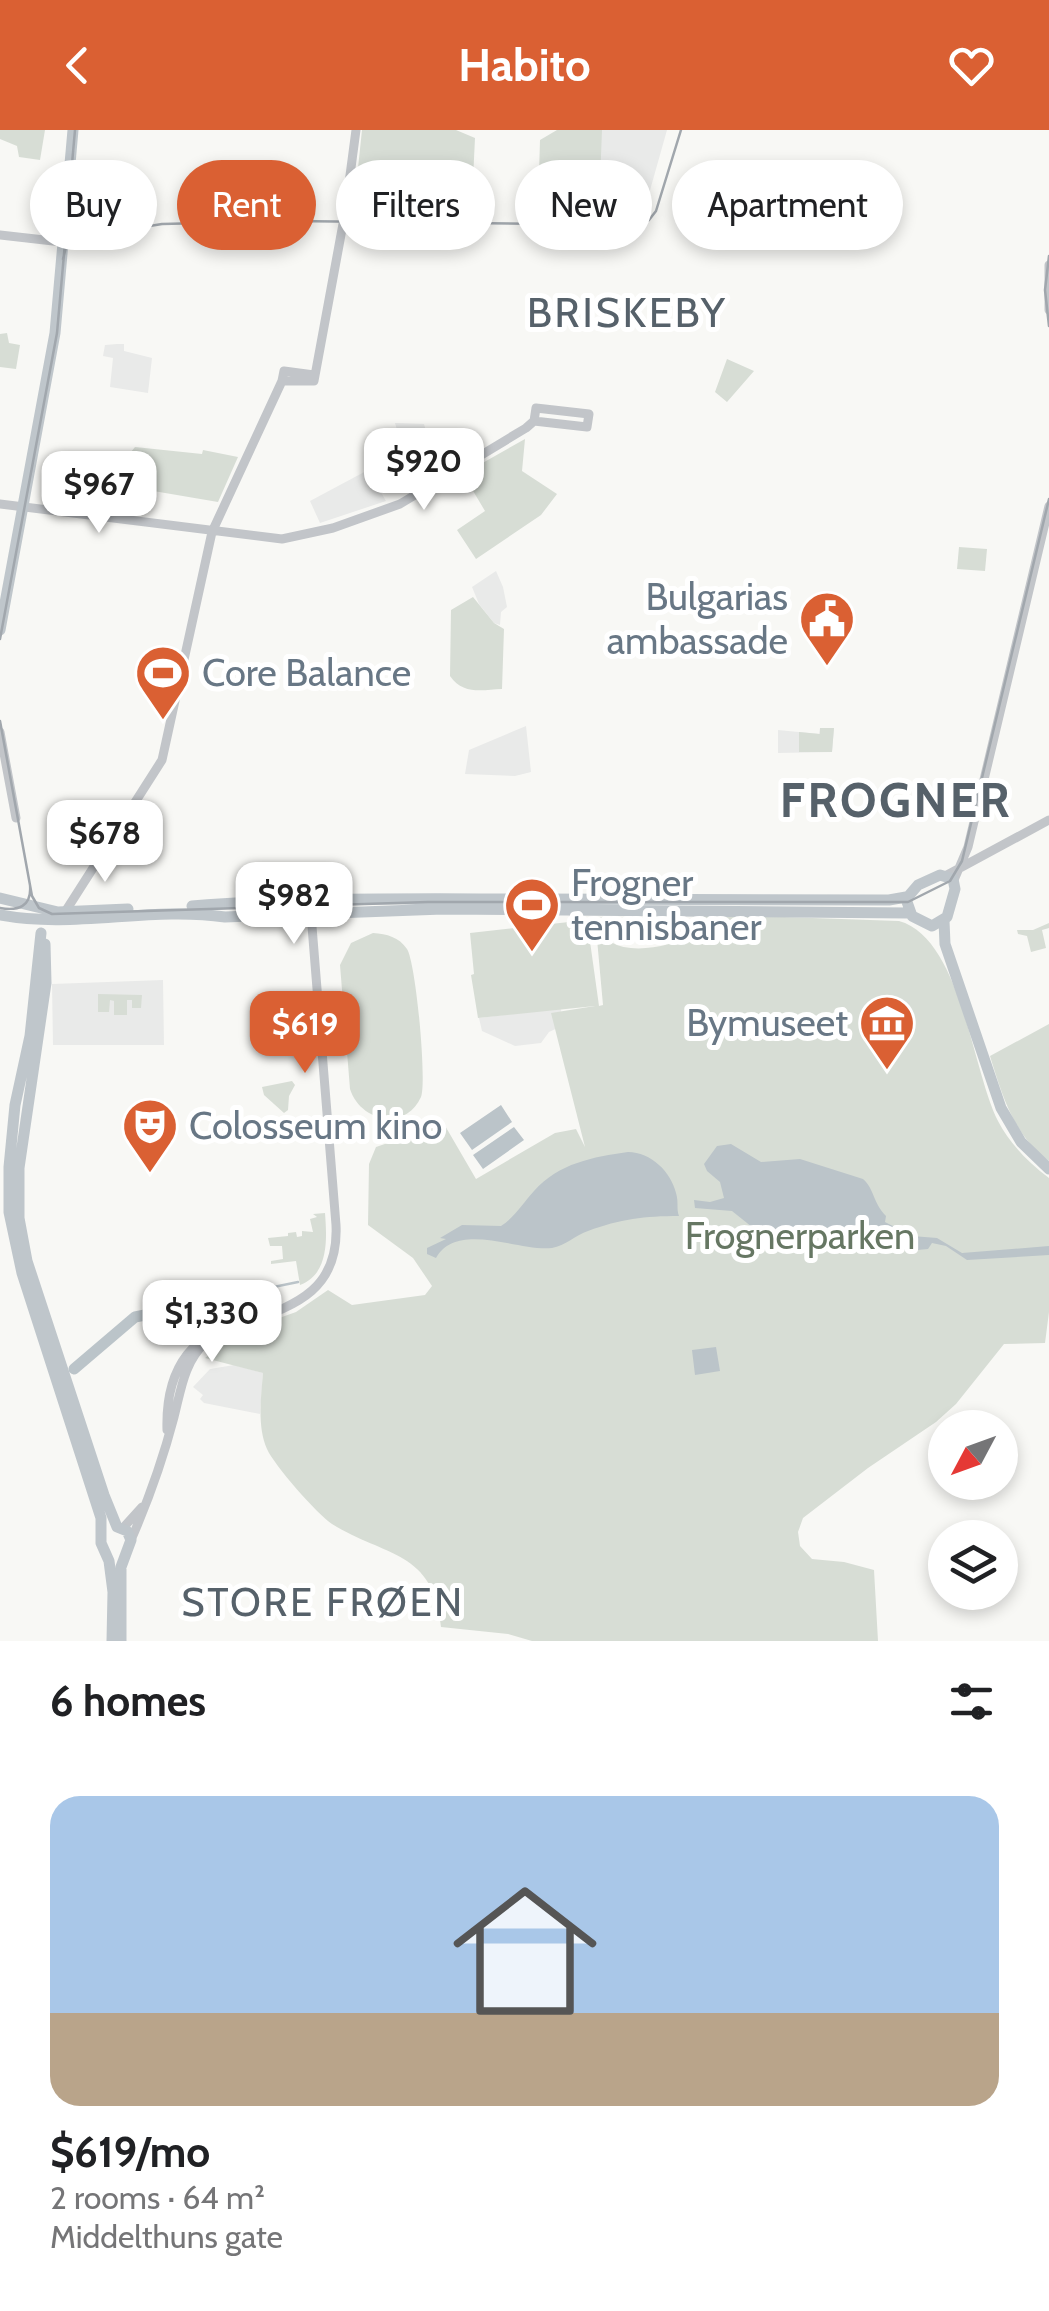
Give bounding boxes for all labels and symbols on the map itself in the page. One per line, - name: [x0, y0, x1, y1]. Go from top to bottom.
- district label: BRISKEBY: [527, 286, 727, 338]
- pin: $920: [365, 428, 483, 513]
- pin: $967: [40, 451, 158, 536]
- place label: Bulgarias ambassade: [607, 573, 788, 664]
- public building icon: Bulgarias ambassade: [797, 589, 857, 668]
- sports icon: Core Balance: [133, 643, 193, 722]
- place label: Core Balance: [202, 649, 411, 696]
- district label: FROGNER: [780, 771, 1012, 829]
- pin: $678: [46, 800, 164, 885]
- place label: Frogner tennisbaner: [571, 859, 761, 950]
- pin: $982: [235, 862, 353, 947]
- sports icon: Frogner tennisbaner: [502, 875, 562, 954]
- pin: $619: [246, 991, 364, 1076]
- museum icon: Bymuseet: [857, 993, 917, 1072]
- place label: Bymuseet: [686, 999, 848, 1046]
- theatre icon: Colosseum kino: [120, 1096, 180, 1175]
- place label: Colosseum kino: [189, 1102, 442, 1149]
- park label: Frognerparken: [685, 1212, 915, 1259]
- pin: $1,330: [131, 1280, 293, 1365]
- north arrow: [928, 1410, 1018, 1500]
- district label: STORE FRØEN: [181, 1577, 465, 1626]

